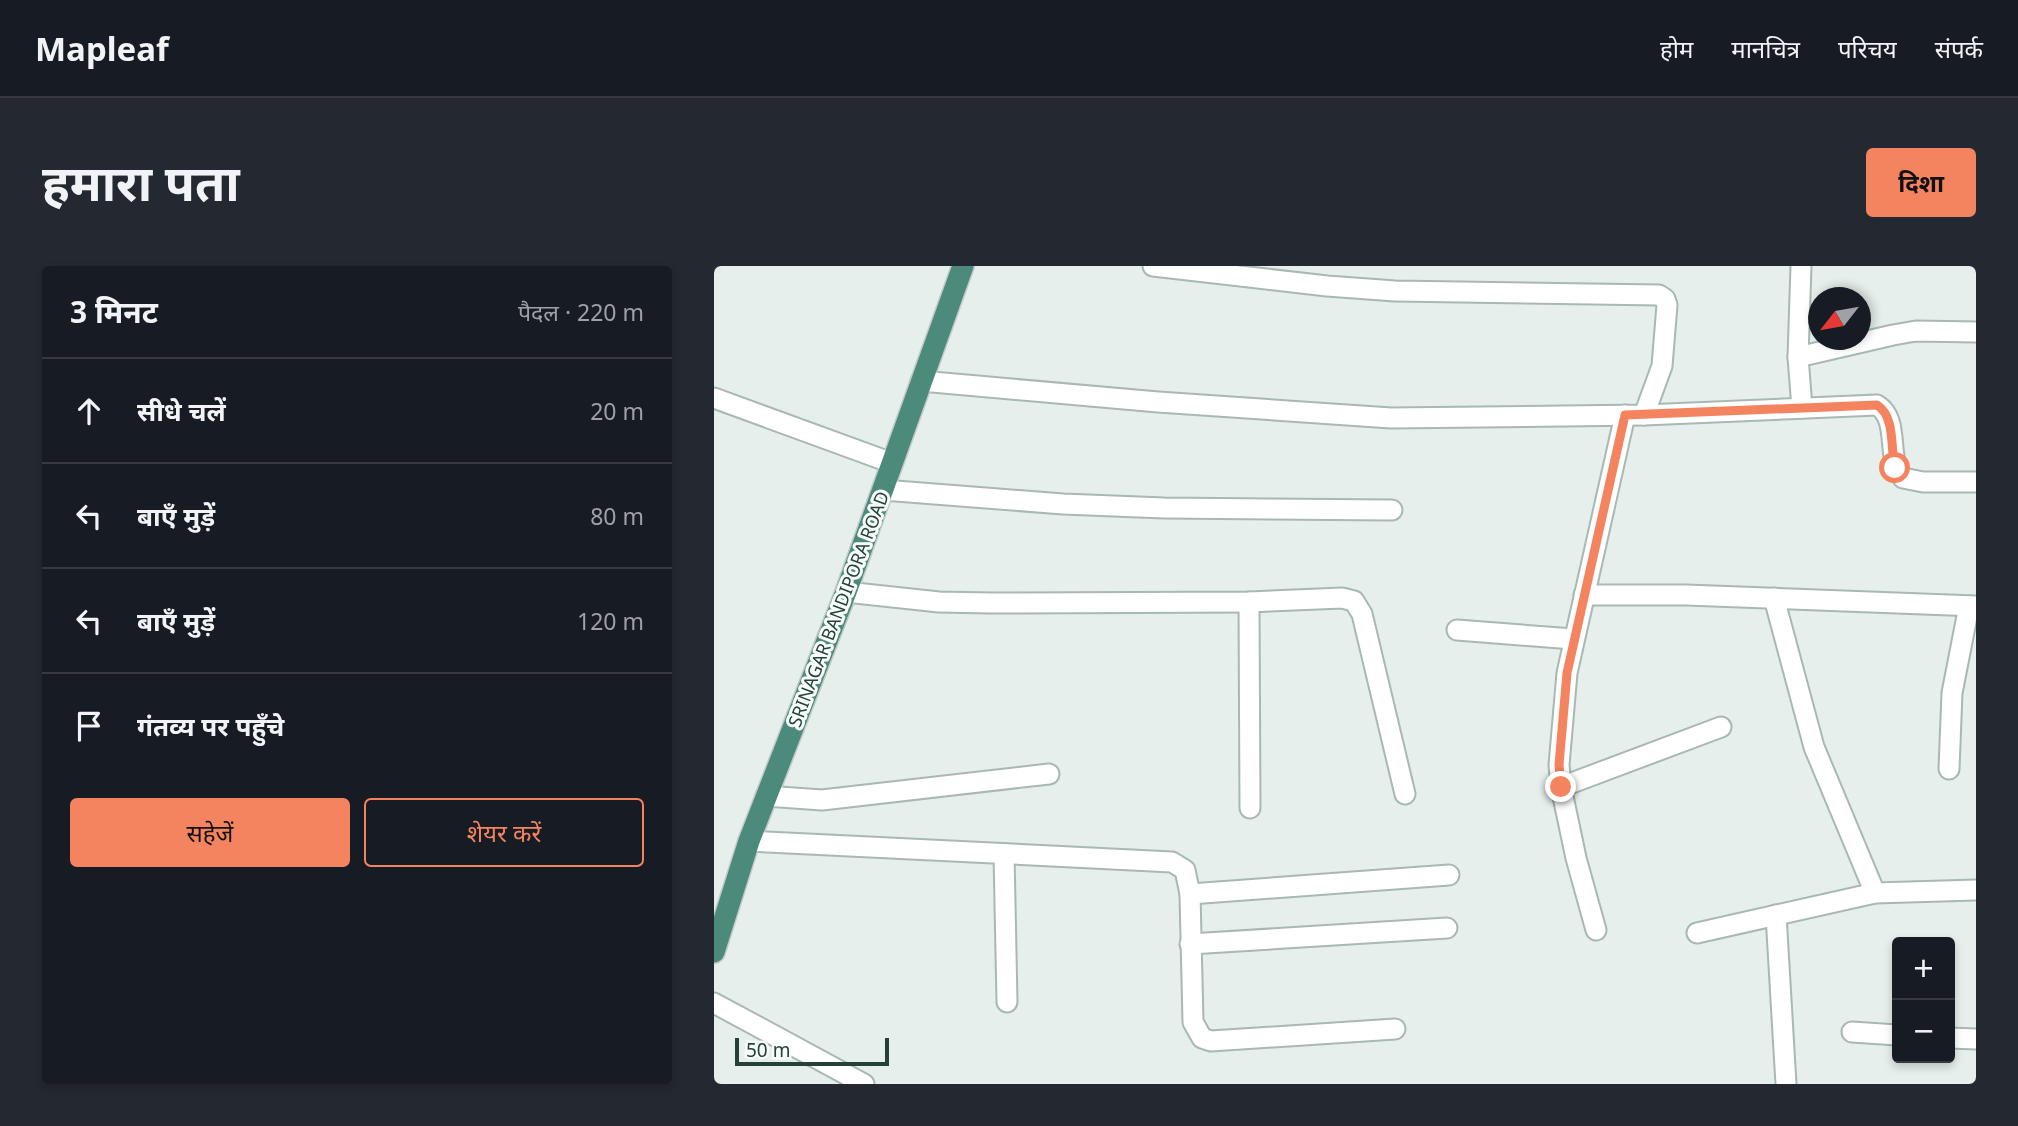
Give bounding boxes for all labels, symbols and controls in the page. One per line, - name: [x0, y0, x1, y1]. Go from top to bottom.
- text: Mapleaf: [35, 26, 169, 71]
- text: होम: [1660, 32, 1693, 65]
- text: मानचित्र: [1731, 32, 1800, 65]
- text: परिचय: [1838, 32, 1897, 65]
- text: संपर्क: [1935, 32, 1983, 65]
- button: दिशा: [1866, 148, 1976, 217]
- text: हमारा पता: [42, 149, 240, 215]
- north arrow: [1808, 287, 1871, 350]
- text: 3 मिनट: [70, 291, 158, 332]
- text: पैदल · 220 m: [518, 296, 644, 328]
- icon: ahead: [70, 392, 108, 430]
- text: सीधे चलें: [137, 393, 226, 429]
- text: 20 m: [590, 395, 644, 427]
- route start: [1879, 452, 1910, 483]
- street label: SRINAGAR BANDIPORA ROAD: [782, 488, 894, 730]
- icon: left: [70, 497, 108, 535]
- text: बाएँ मुड़ें: [137, 498, 215, 534]
- text: 80 m: [590, 500, 644, 532]
- icon: left: [70, 602, 108, 640]
- text: बाएँ मुड़ें: [137, 603, 215, 639]
- text: 120 m: [577, 605, 644, 637]
- icon: arrive: [70, 707, 108, 745]
- text: गंतव्य पर पहुँचे: [137, 708, 284, 744]
- route end: [1545, 771, 1576, 802]
- button: सहेजें: [70, 798, 350, 867]
- button: शेयर करें: [364, 798, 644, 867]
- map controls: [1892, 937, 1955, 1063]
- button: +: [1892, 937, 1955, 1000]
- button: −: [1892, 1000, 1955, 1063]
- scale bar: [735, 1035, 889, 1067]
- text: 50 m: [746, 1037, 790, 1063]

